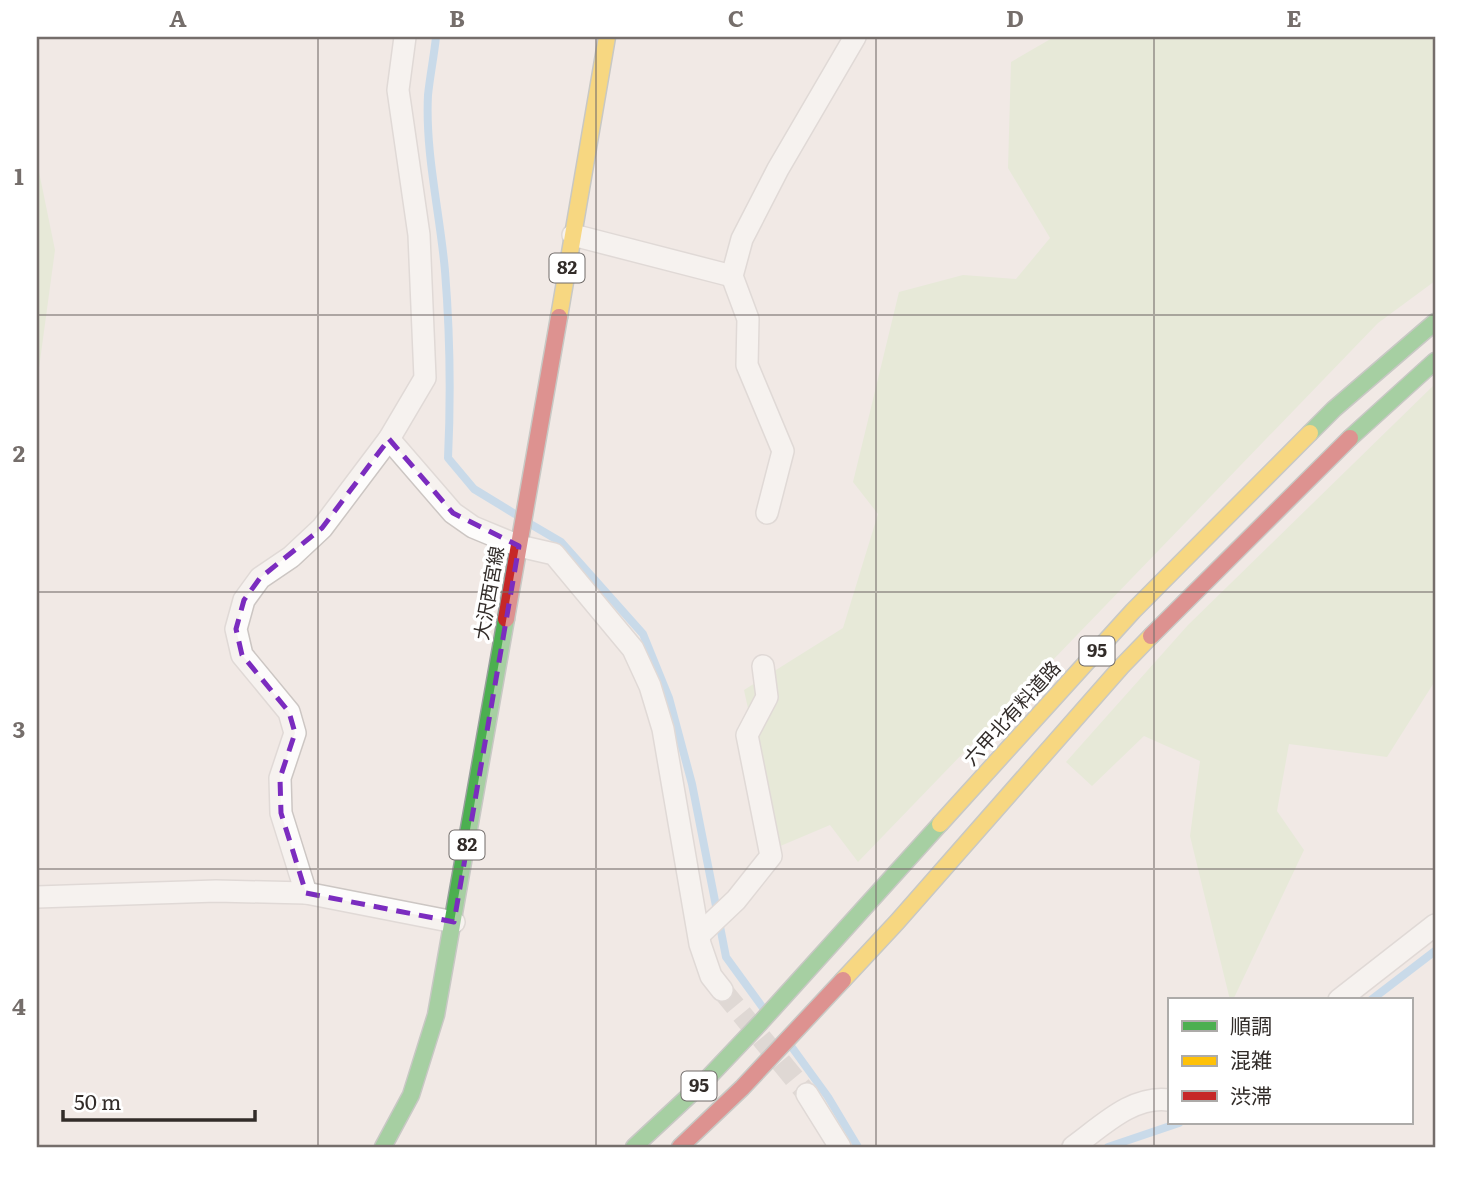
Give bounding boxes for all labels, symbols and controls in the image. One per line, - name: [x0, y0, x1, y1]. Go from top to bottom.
- text: A: [169, 0, 187, 34]
- text: B: [449, 0, 465, 34]
- text: C: [728, 0, 744, 34]
- text: D: [1006, 0, 1024, 34]
- text: E: [1286, 0, 1302, 34]
- text: 1: [14, 158, 24, 192]
- road number: 82: [550, 254, 584, 282]
- text: 2: [13, 435, 25, 469]
- street label: 大沢西宮線: [466, 544, 510, 642]
- road number: 95: [1080, 636, 1114, 666]
- street label: 六甲北有料道路: [956, 654, 1066, 771]
- text: 3: [13, 711, 25, 745]
- road number: 82: [449, 830, 484, 860]
- text: 4: [12, 988, 26, 1022]
- legend: [1168, 998, 1412, 1124]
- text: 順調: [1230, 1009, 1272, 1040]
- text: 混雑: [1230, 1043, 1272, 1074]
- road number: 95: [682, 1072, 716, 1100]
- scale bar: [63, 1079, 256, 1123]
- text: 渋滞: [1230, 1079, 1272, 1110]
- text: 50 m: [74, 1085, 121, 1116]

